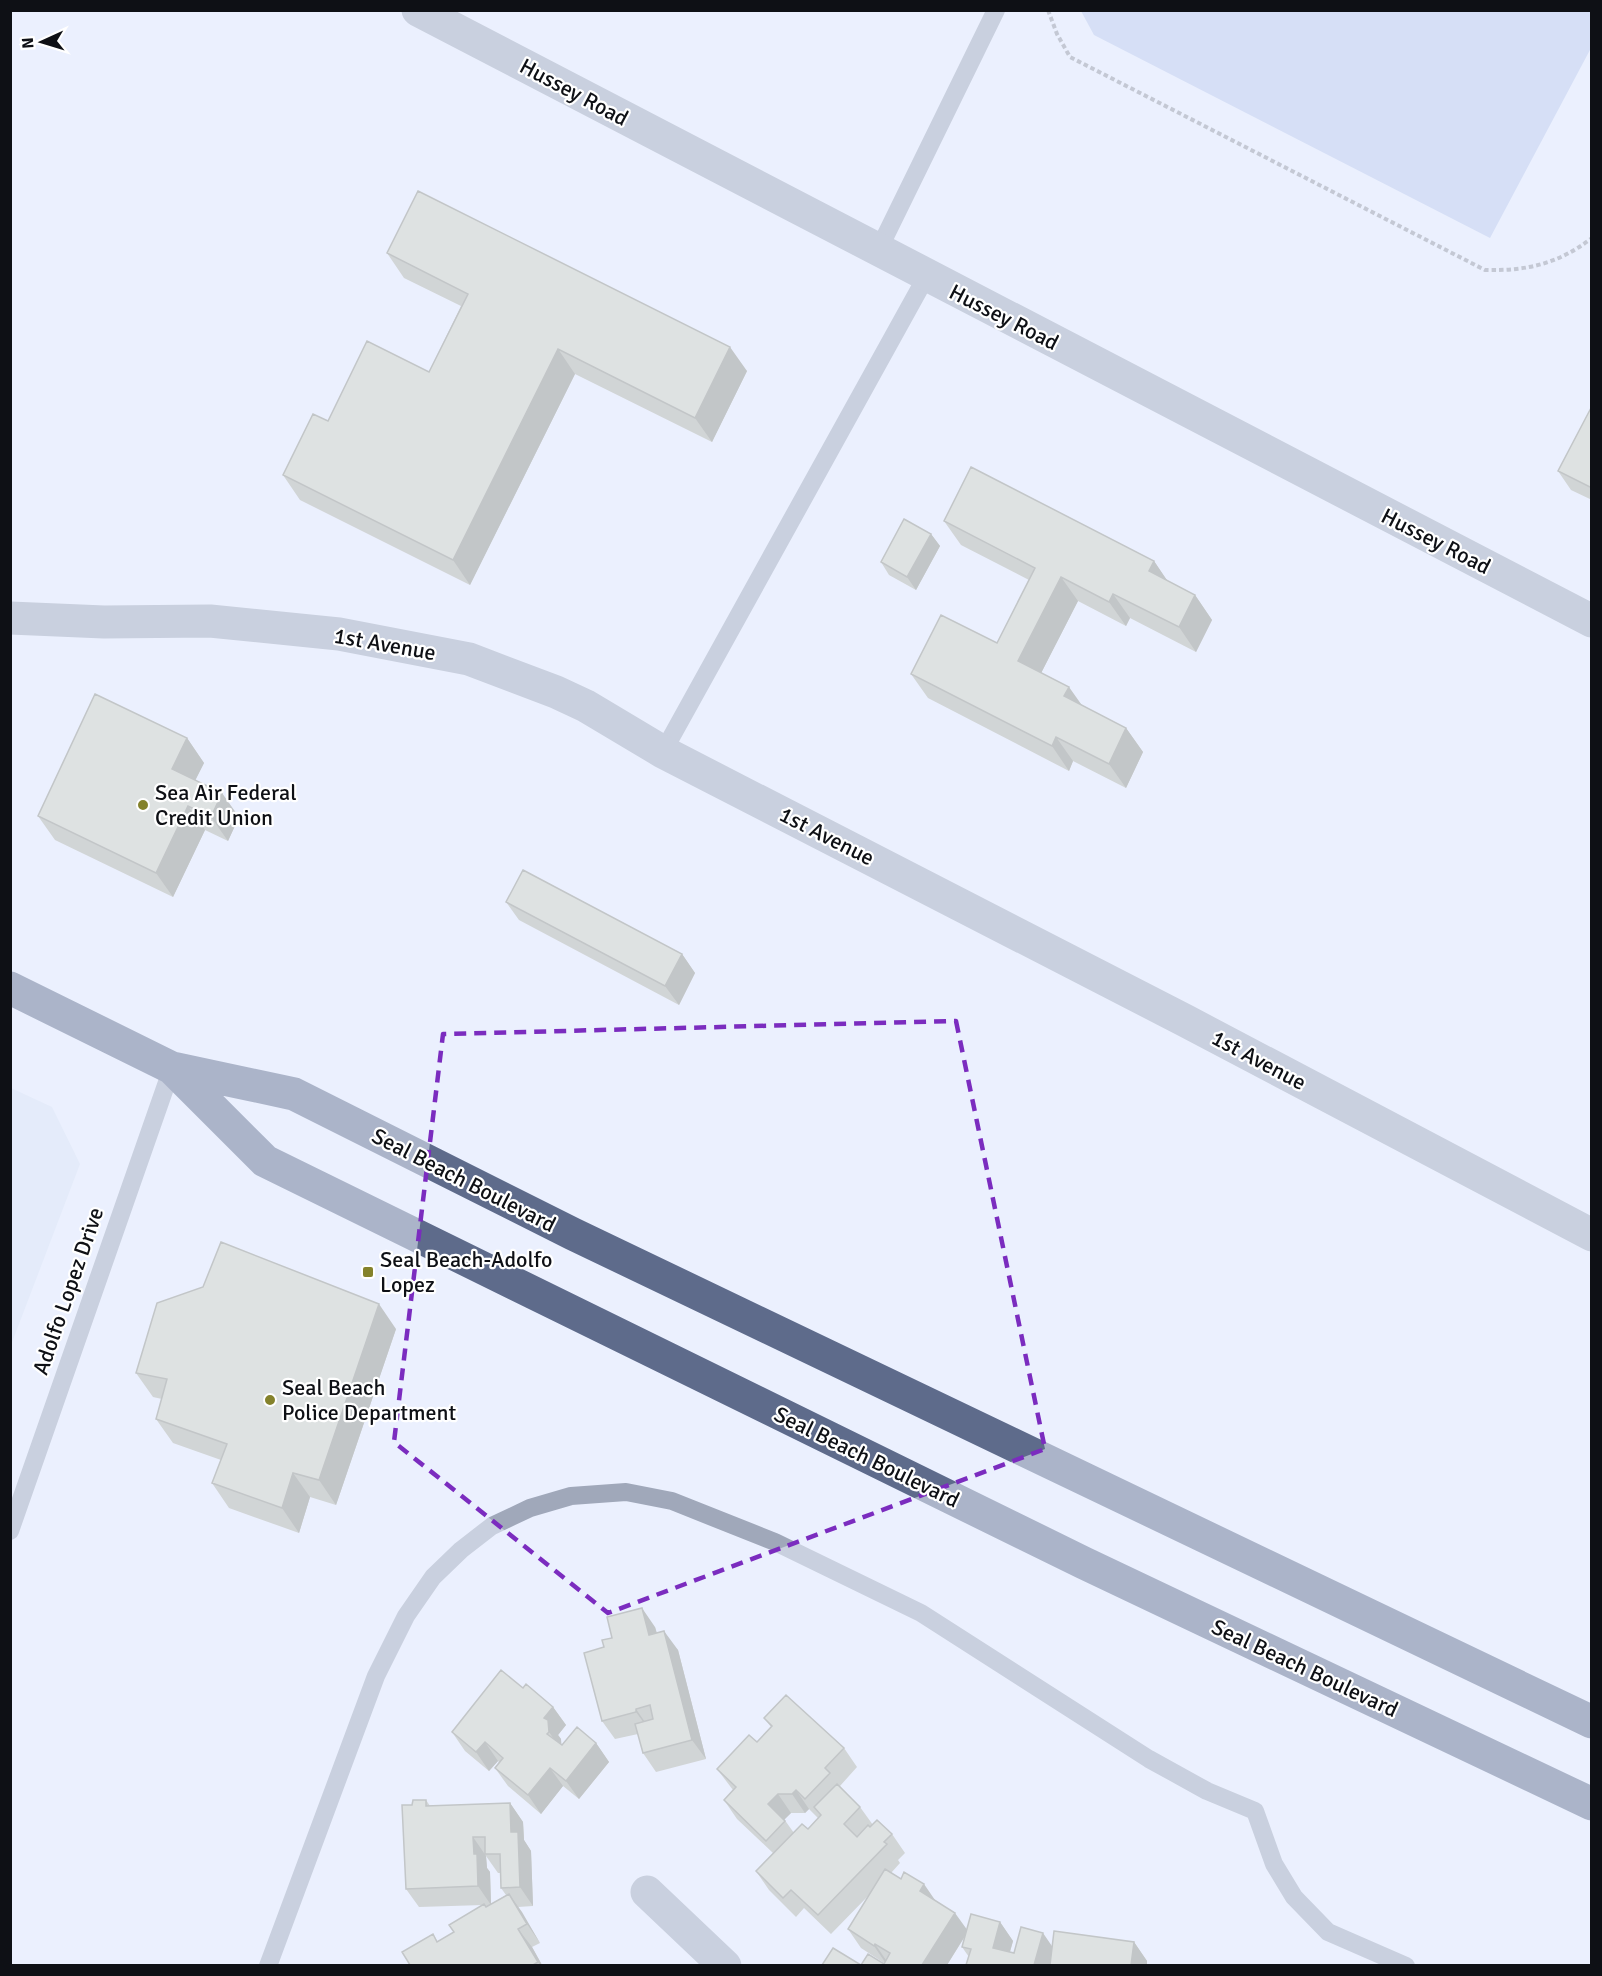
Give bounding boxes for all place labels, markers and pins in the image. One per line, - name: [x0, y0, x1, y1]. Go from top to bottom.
- place label: Sea Air Federal Credit Union: [155, 779, 297, 831]
- marker: Sea Air Federal Credit Union: [136, 798, 150, 812]
- place label: Seal Beach-Adolfo Lopez: [380, 1246, 552, 1298]
- marker: Seal Beach-Adolfo Lopez: [361, 1265, 375, 1279]
- place label: Seal Beach Police Department: [282, 1374, 457, 1426]
- marker: Seal Beach Police Department: [263, 1393, 277, 1407]

